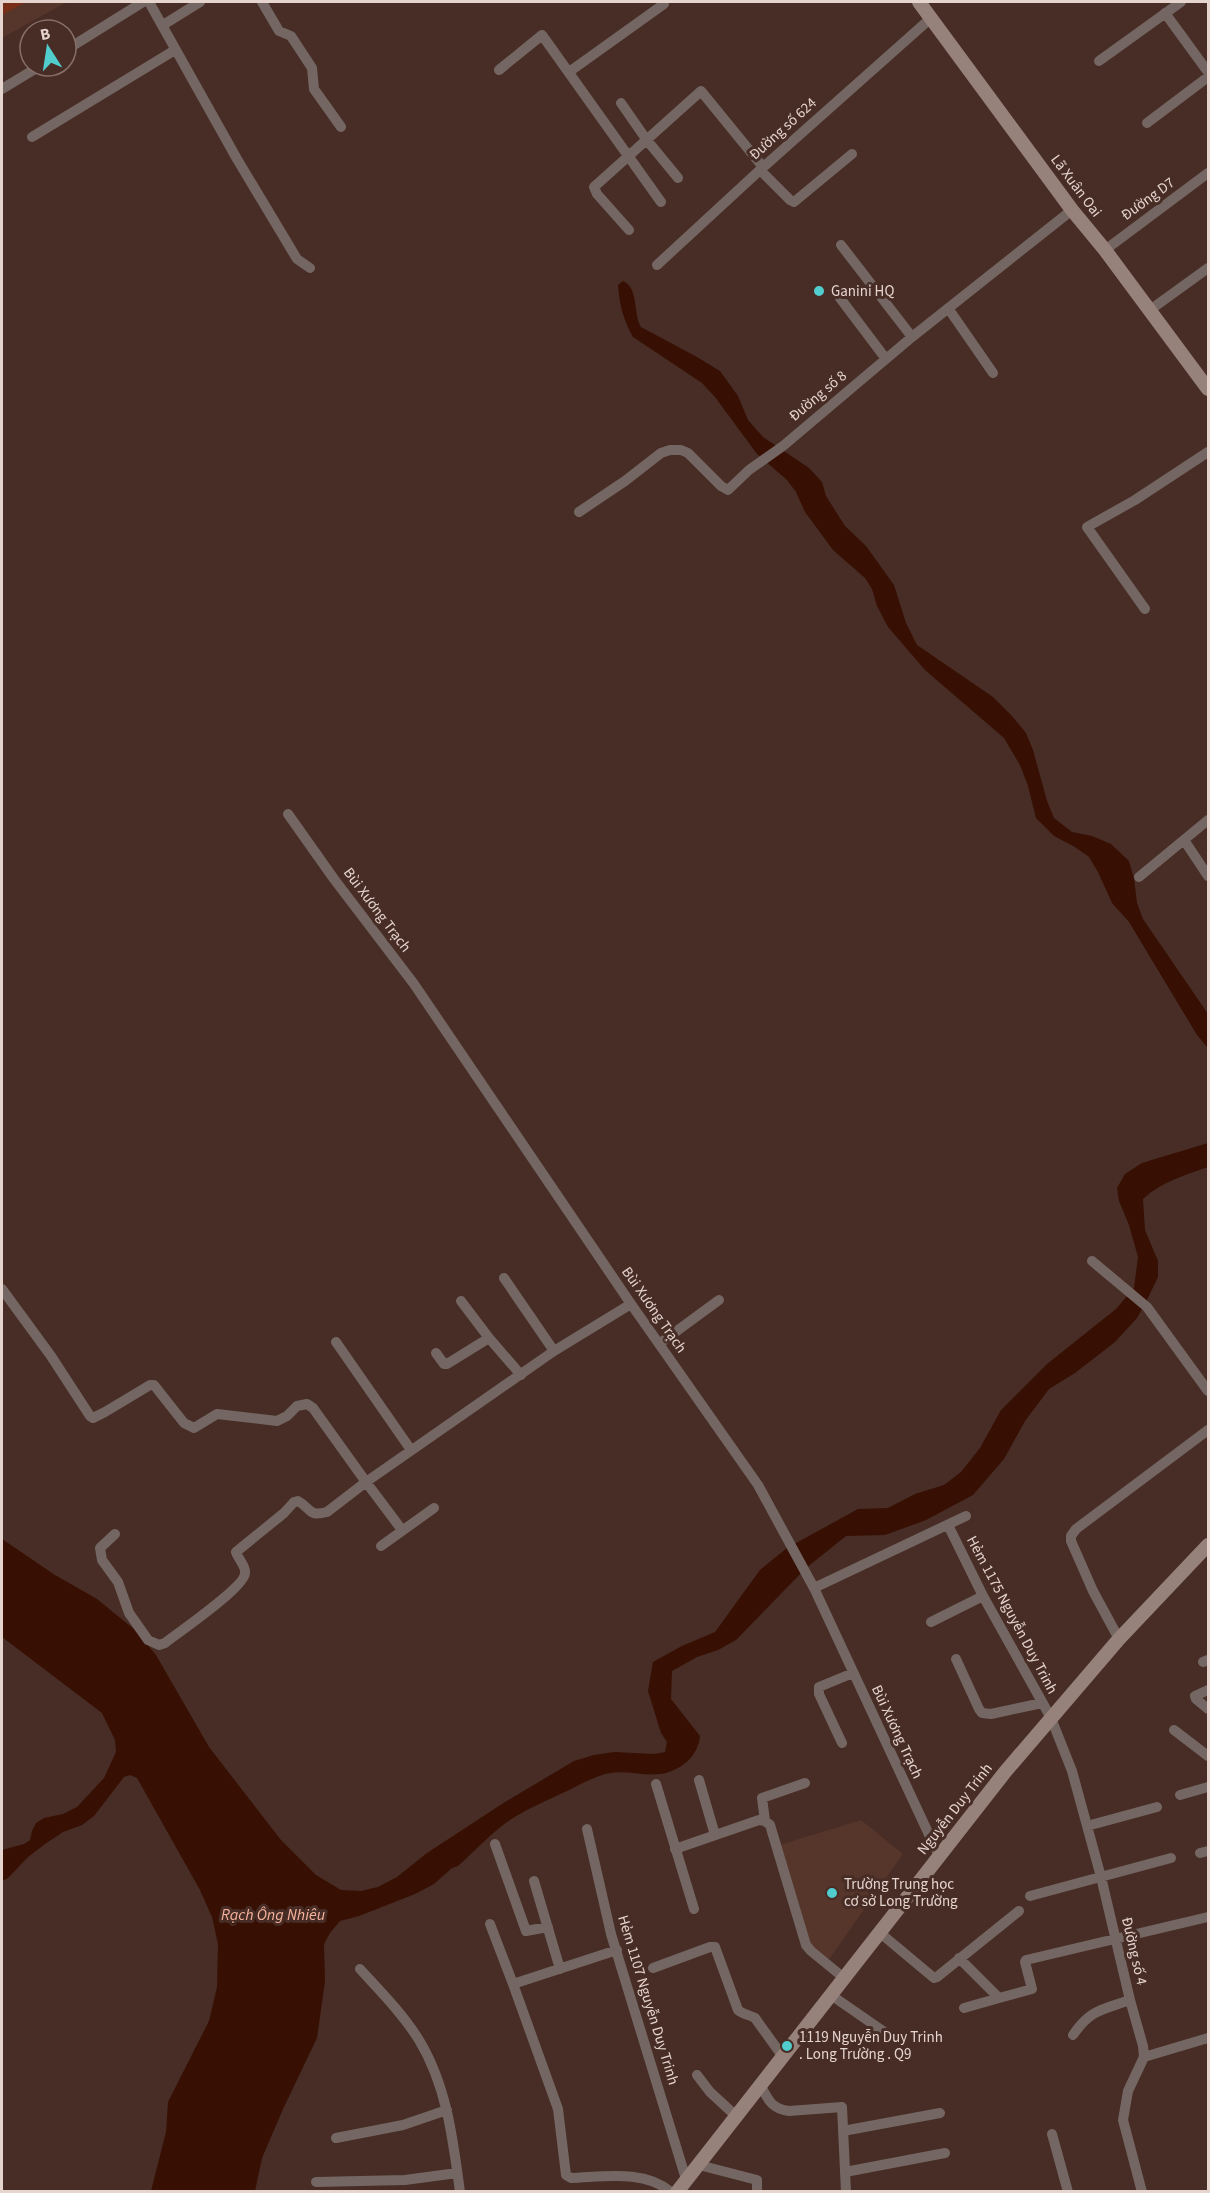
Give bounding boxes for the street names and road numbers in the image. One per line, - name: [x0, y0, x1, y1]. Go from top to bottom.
- street label: Đường số 624: [745, 93, 822, 165]
- street label: Lã Xuân Oai: [1045, 150, 1107, 222]
- street label: Đường D7: [1117, 172, 1179, 226]
- street label: Đường số 8: [785, 366, 851, 426]
- street label: Bùi Xương Trạch: [338, 863, 416, 957]
- street label: Bùi Xương Trạch: [616, 1263, 692, 1357]
- street label: Hẻm 1175 Nguyễn Duy Trinh: [961, 1532, 1063, 1698]
- street label: Bùi Xương Trạch: [866, 1682, 928, 1782]
- street label: Nguyễn Duy Trinh: [913, 1759, 997, 1859]
- street label: Hẻm 1107 Nguyễn Duy Trinh: [612, 1913, 684, 2087]
- street label: Đường số 4: [1116, 1915, 1152, 1988]

